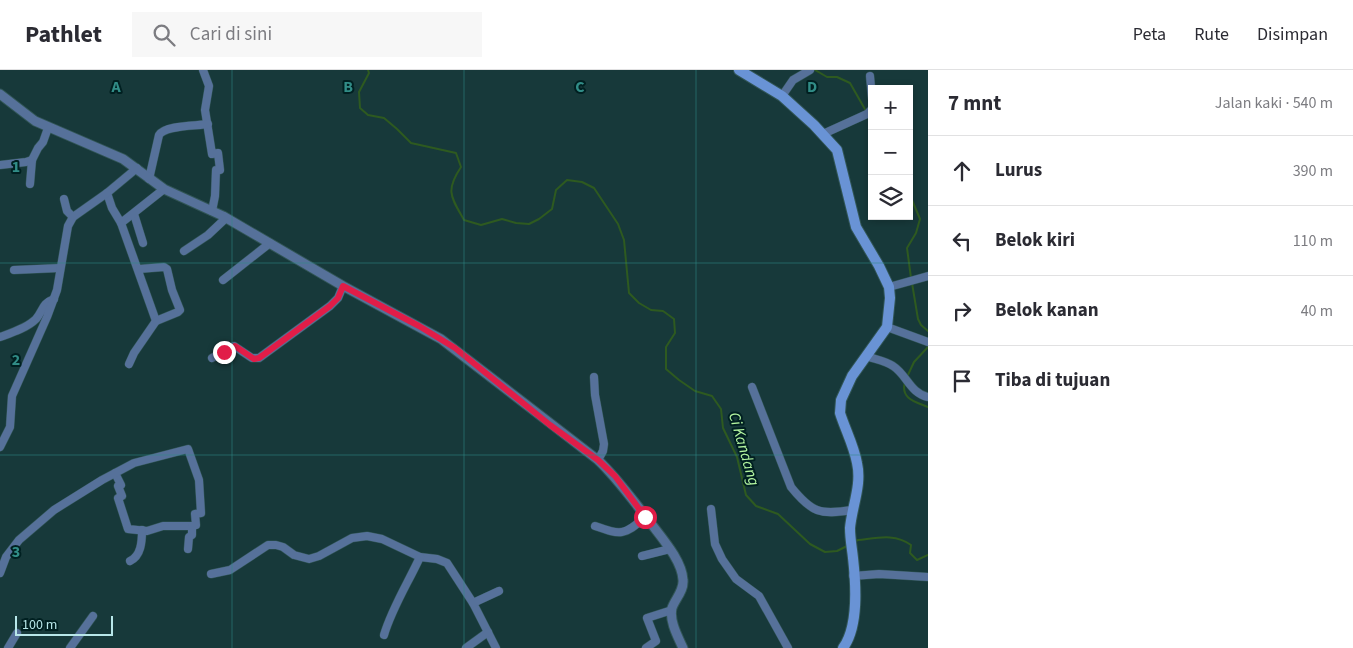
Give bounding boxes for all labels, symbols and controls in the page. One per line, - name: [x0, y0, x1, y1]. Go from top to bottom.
- search box: [132, 12, 482, 57]
- text: Pathlet: [25, 17, 102, 52]
- icon: search: [150, 21, 178, 49]
- text: Cari di sini: [190, 21, 272, 48]
- text: Peta: [1133, 22, 1166, 47]
- text: Rute: [1194, 22, 1229, 47]
- text: Disimpan: [1257, 22, 1328, 47]
- text: A: [110, 76, 121, 98]
- text: B: [343, 76, 353, 98]
- text: C: [575, 76, 585, 98]
- text: D: [807, 76, 817, 98]
- map controls: [868, 85, 913, 220]
- button: +: [868, 85, 913, 130]
- text: 7 mnt: [948, 88, 1001, 118]
- text: Jalan kaki · 540 m: [1215, 92, 1333, 114]
- button: −: [868, 130, 913, 175]
- text: 1: [12, 156, 20, 178]
- icon: ahead: [948, 157, 976, 185]
- text: Lurus: [995, 157, 1042, 184]
- text: 390 m: [1293, 160, 1333, 182]
- button: layers: [868, 175, 913, 220]
- icon: left: [948, 227, 976, 255]
- text: Belok kiri: [995, 227, 1075, 254]
- text: 110 m: [1293, 230, 1333, 252]
- icon: right: [948, 297, 976, 325]
- text: Belok kanan: [995, 297, 1099, 324]
- text: 40 m: [1301, 300, 1333, 322]
- route end: [213, 341, 236, 364]
- text: 2: [12, 349, 20, 371]
- icon: arrive: [948, 367, 976, 395]
- text: Tiba di tujuan: [995, 367, 1110, 394]
- water label: Ci Kandang: [723, 410, 765, 488]
- route start: [634, 506, 657, 529]
- text: 3: [12, 541, 20, 563]
- scale bar: [15, 613, 112, 636]
- text: 100 m: [22, 615, 57, 635]

